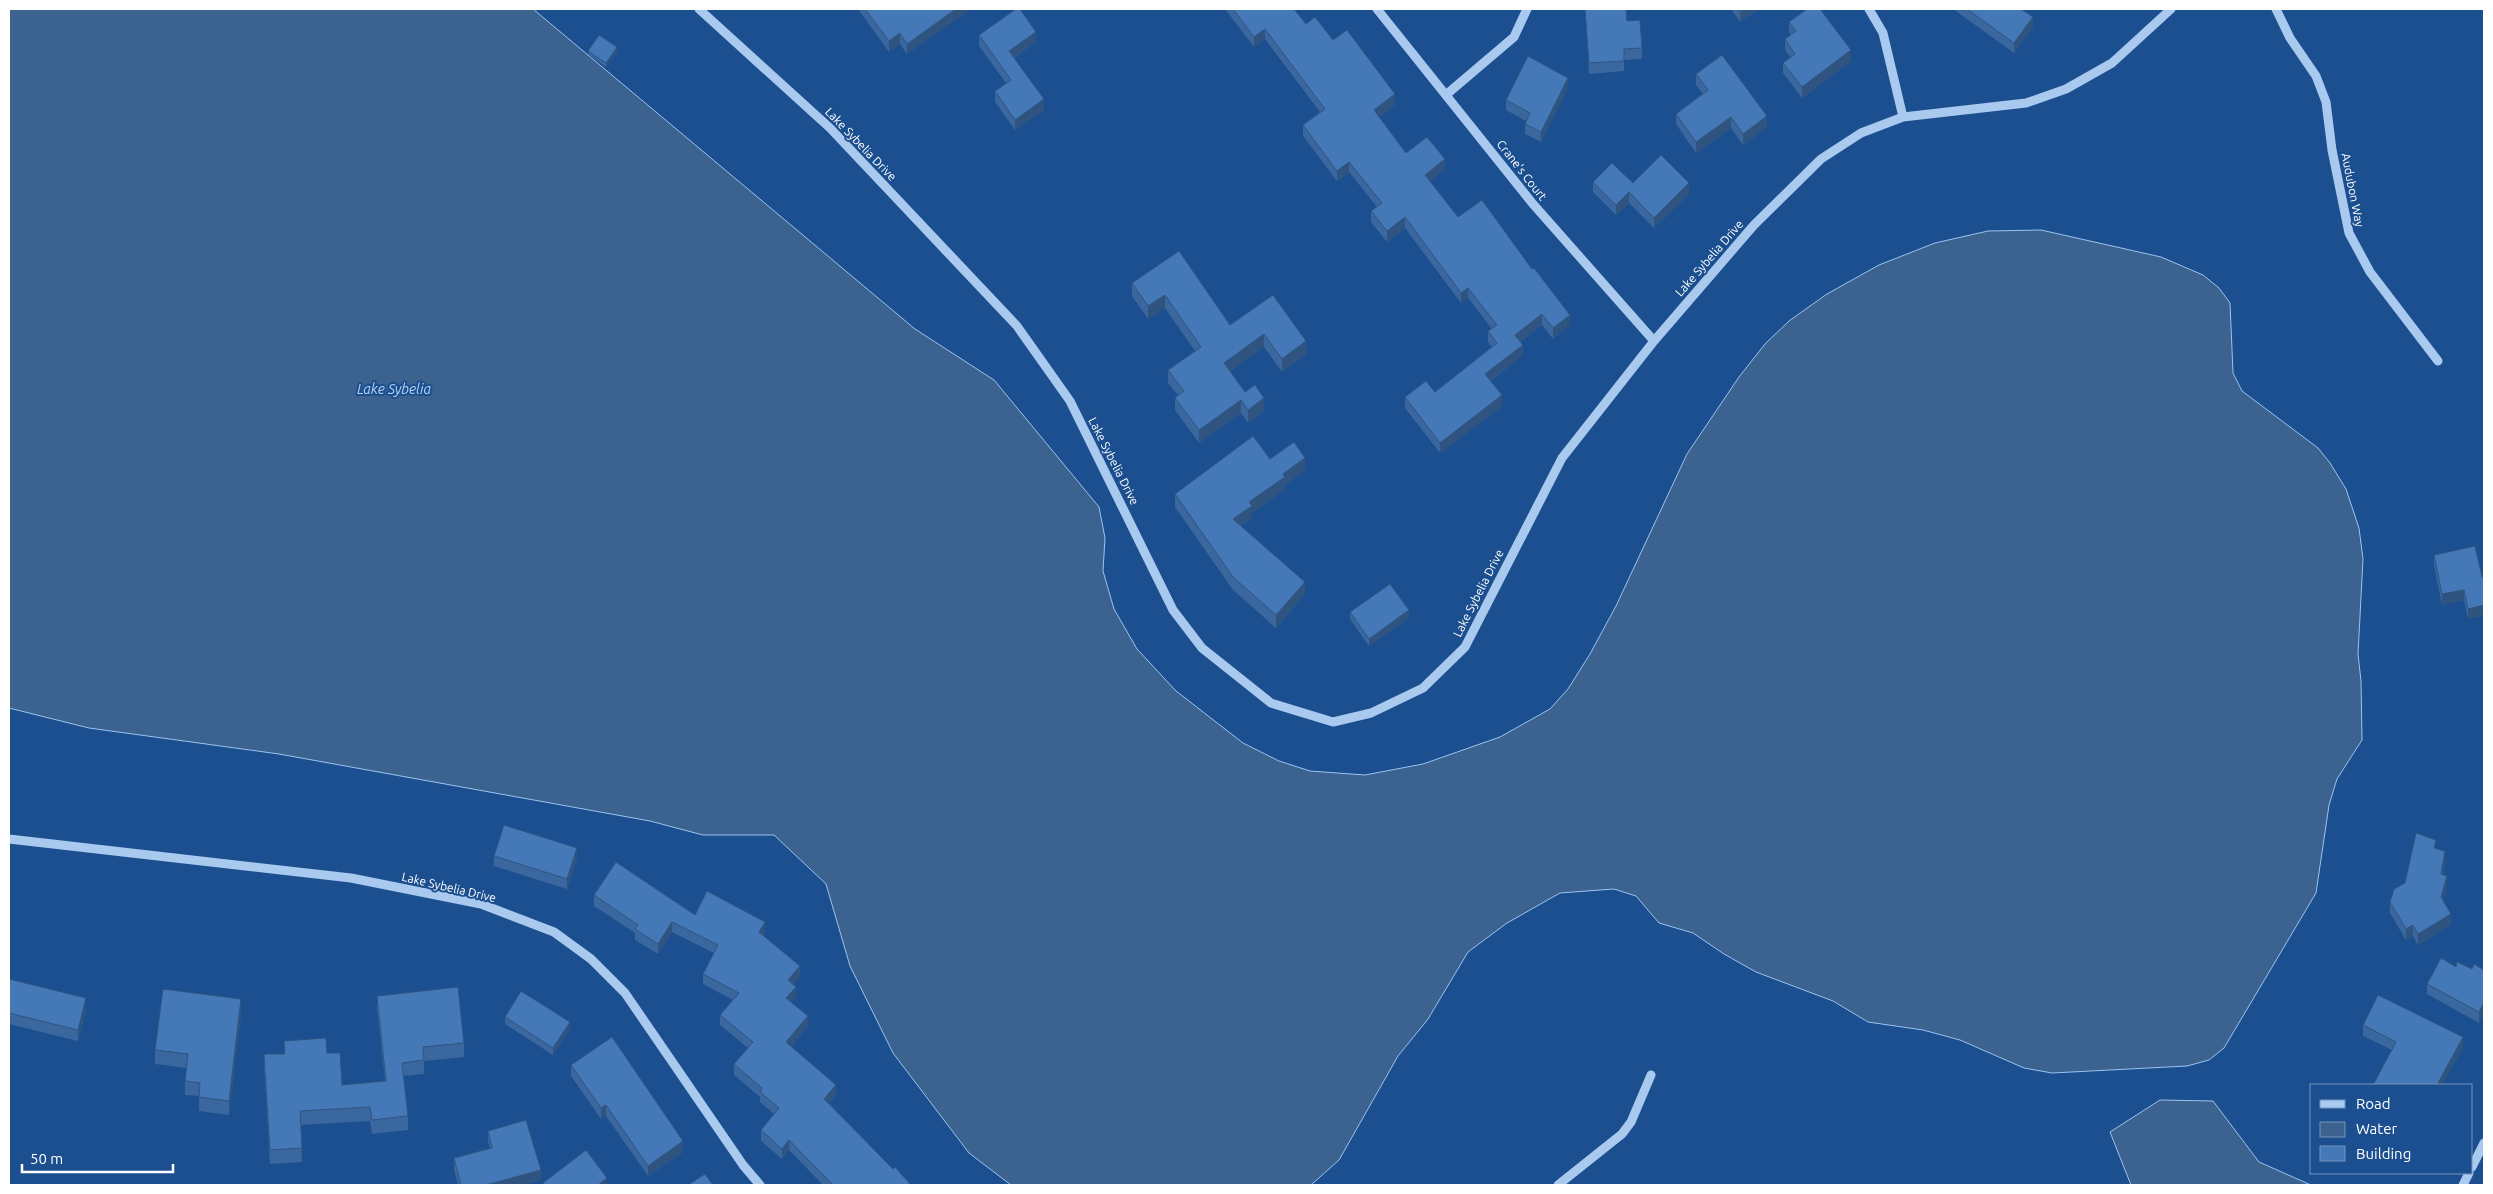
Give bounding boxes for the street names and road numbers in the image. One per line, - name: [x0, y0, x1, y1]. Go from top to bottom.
- street label: Lake Sybelia Drive: [823, 105, 899, 183]
- street label: Crane's Court: [1494, 137, 1550, 203]
- street label: Audubon Way: [2339, 152, 2367, 228]
- street label: Lake Sybelia Drive: [1672, 217, 1746, 299]
- street label: Lake Sybelia Drive: [1086, 415, 1142, 507]
- street label: Lake Sybelia Drive: [1450, 547, 1506, 639]
- street label: Lake Sybelia Drive: [401, 870, 497, 904]

